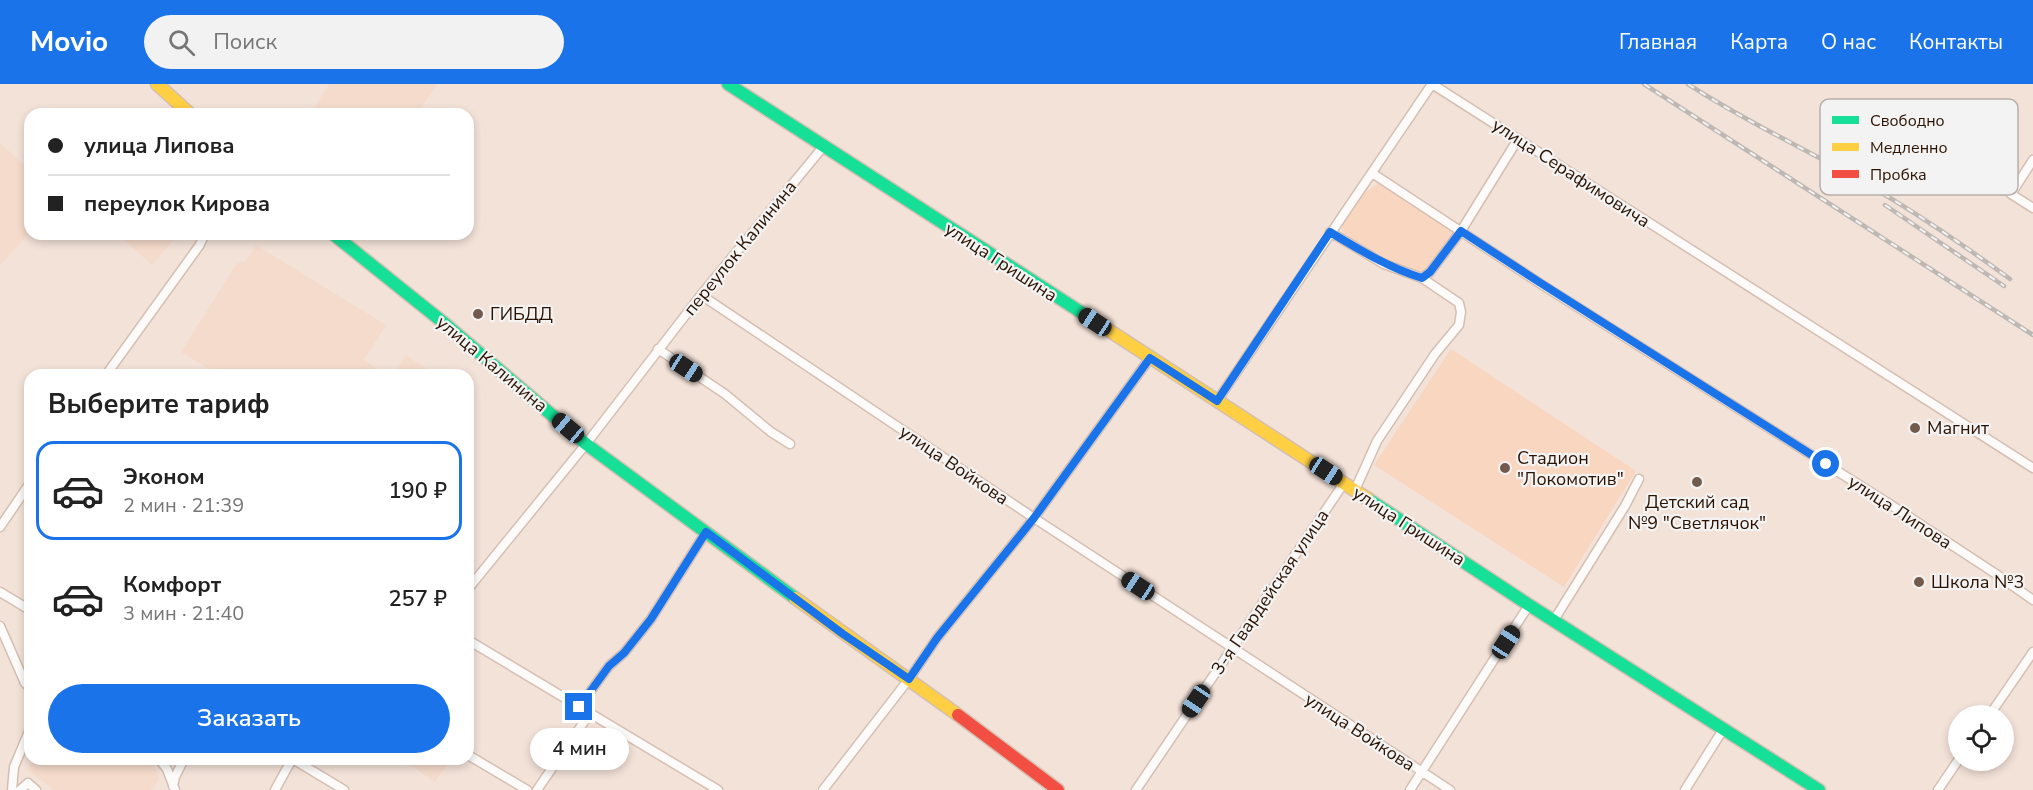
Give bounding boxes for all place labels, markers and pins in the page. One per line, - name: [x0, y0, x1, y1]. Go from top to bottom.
- place label: ГИБДД: [490, 302, 553, 326]
- marker: ГИБДД: [471, 307, 485, 321]
- place label: Магнит: [1927, 416, 1989, 440]
- marker: Магнит: [1908, 421, 1922, 435]
- place label: Стадион "Локомотив": [1517, 446, 1624, 491]
- marker: Стадион "Локомотив": [1498, 461, 1512, 475]
- marker: Детский сад №9 "Светлячок": [1690, 475, 1704, 489]
- place label: Детский сад №9 "Светлячок": [1628, 490, 1766, 535]
- place label: Школа №3: [1931, 570, 2024, 594]
- marker: Школа №3: [1912, 575, 1926, 589]

